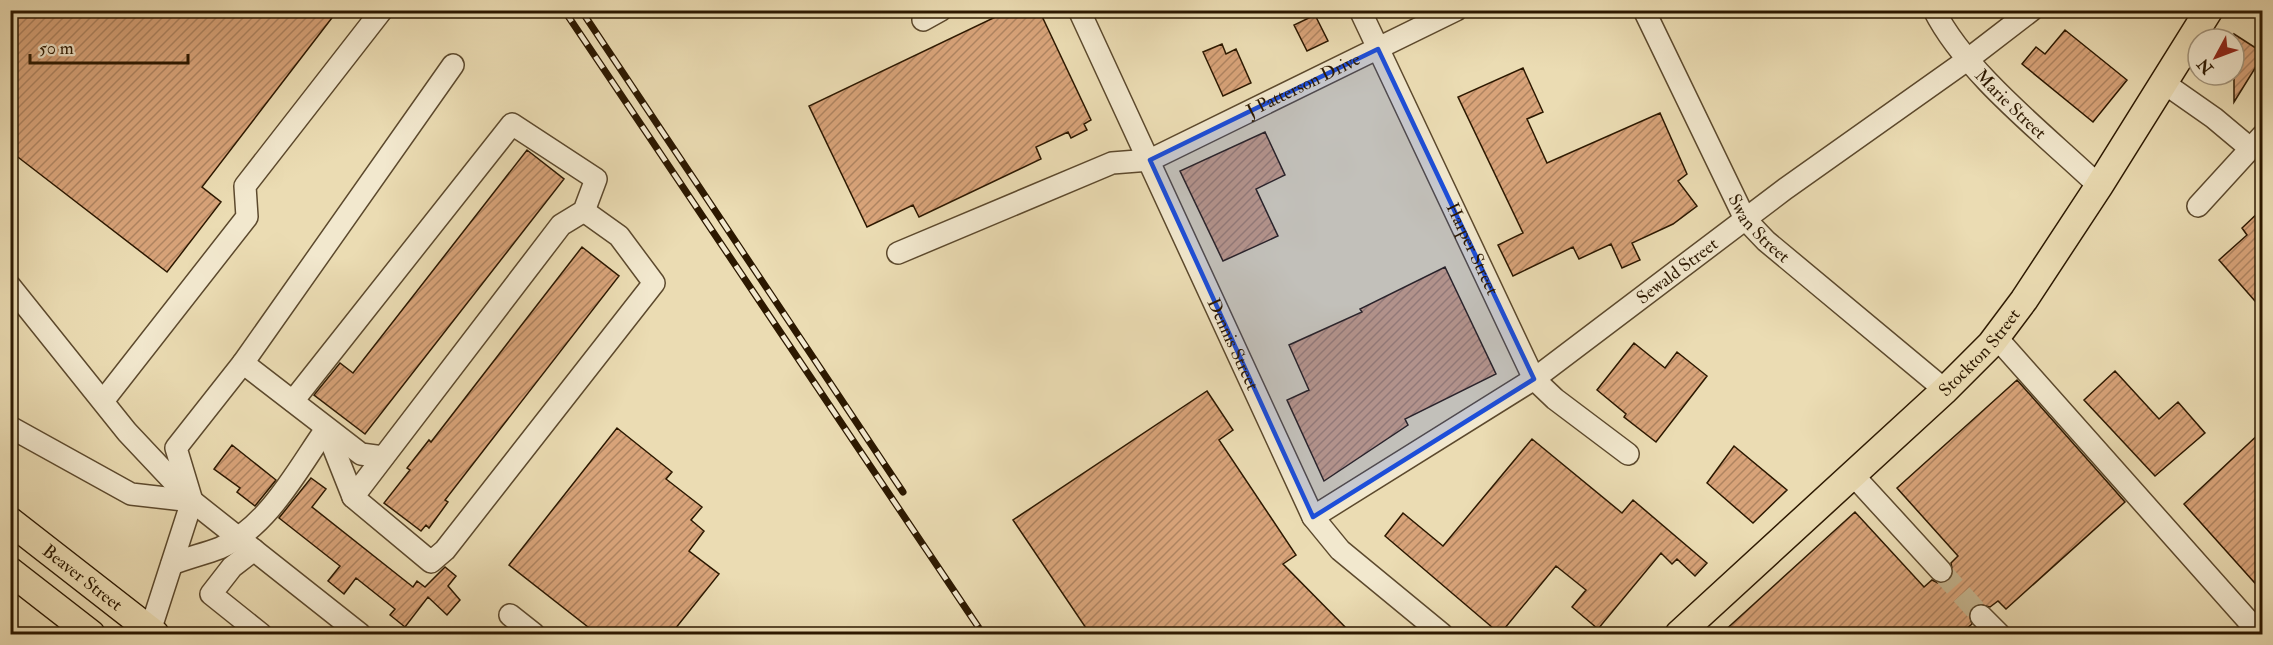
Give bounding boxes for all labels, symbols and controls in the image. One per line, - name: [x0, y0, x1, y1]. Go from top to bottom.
- scale bar: [30, 27, 188, 65]
- north arrow: [2186, 27, 2246, 87]
- text: 50 m: [39, 37, 74, 60]
- street label: J Patterson Drive: [1242, 48, 1365, 123]
- text: N: [2193, 54, 2218, 79]
- street label: Marie Street: [1970, 64, 2051, 144]
- street label: Swan Street: [1723, 190, 1795, 268]
- street label: Harper Street: [1441, 199, 1504, 299]
- street label: Sewald Street: [1632, 233, 1723, 309]
- street label: Dennis Street: [1202, 295, 1264, 394]
- street label: Stockton Street: [1934, 304, 2026, 402]
- street label: Beaver Street: [38, 540, 127, 616]

